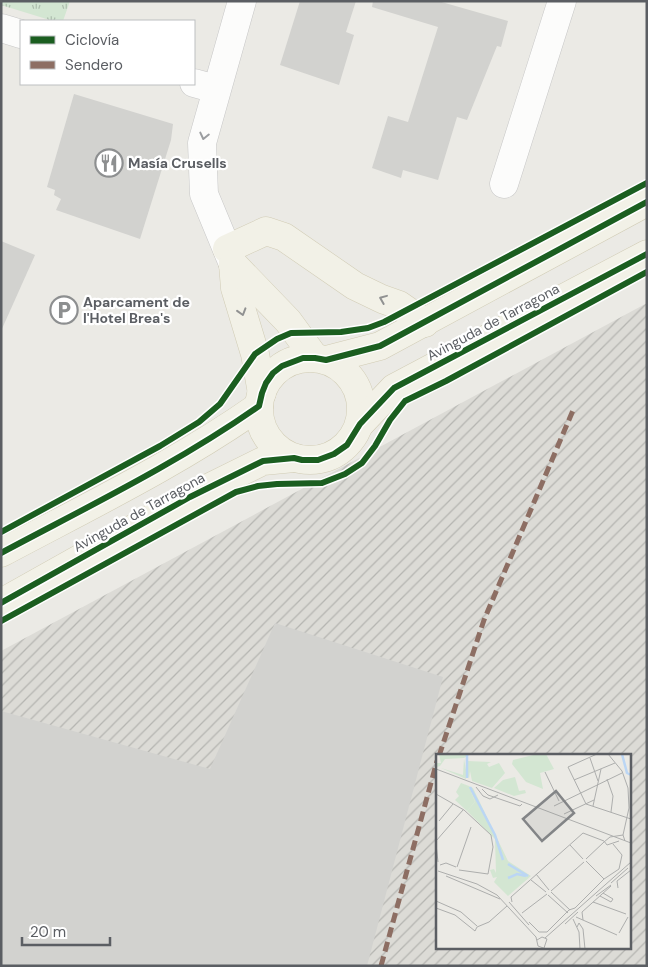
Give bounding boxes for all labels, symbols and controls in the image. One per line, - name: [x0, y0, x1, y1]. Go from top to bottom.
- legend: [20, 20, 195, 85]
- text: Ciclovía: [65, 30, 119, 50]
- text: Sendero: [65, 55, 123, 75]
- one-way arrow: [199, 132, 210, 141]
- restaurant icon: Masía Crusells: [94, 148, 124, 178]
- place label: Masía Crusells: [128, 154, 227, 172]
- street label: Avinguda de Tarragona: [424, 279, 562, 365]
- place label: Aparcament de l'Hotel Brea's: [83, 293, 190, 327]
- parking icon: Aparcament de l'Hotel Brea's: [49, 295, 79, 325]
- one-way arrow: [379, 295, 388, 306]
- one-way arrow: [236, 307, 246, 315]
- street label: Avinguda de Tarragona: [70, 468, 208, 556]
- inset map: [436, 754, 630, 950]
- scale bar: [22, 914, 110, 946]
- text: 20 m: [30, 922, 66, 942]

